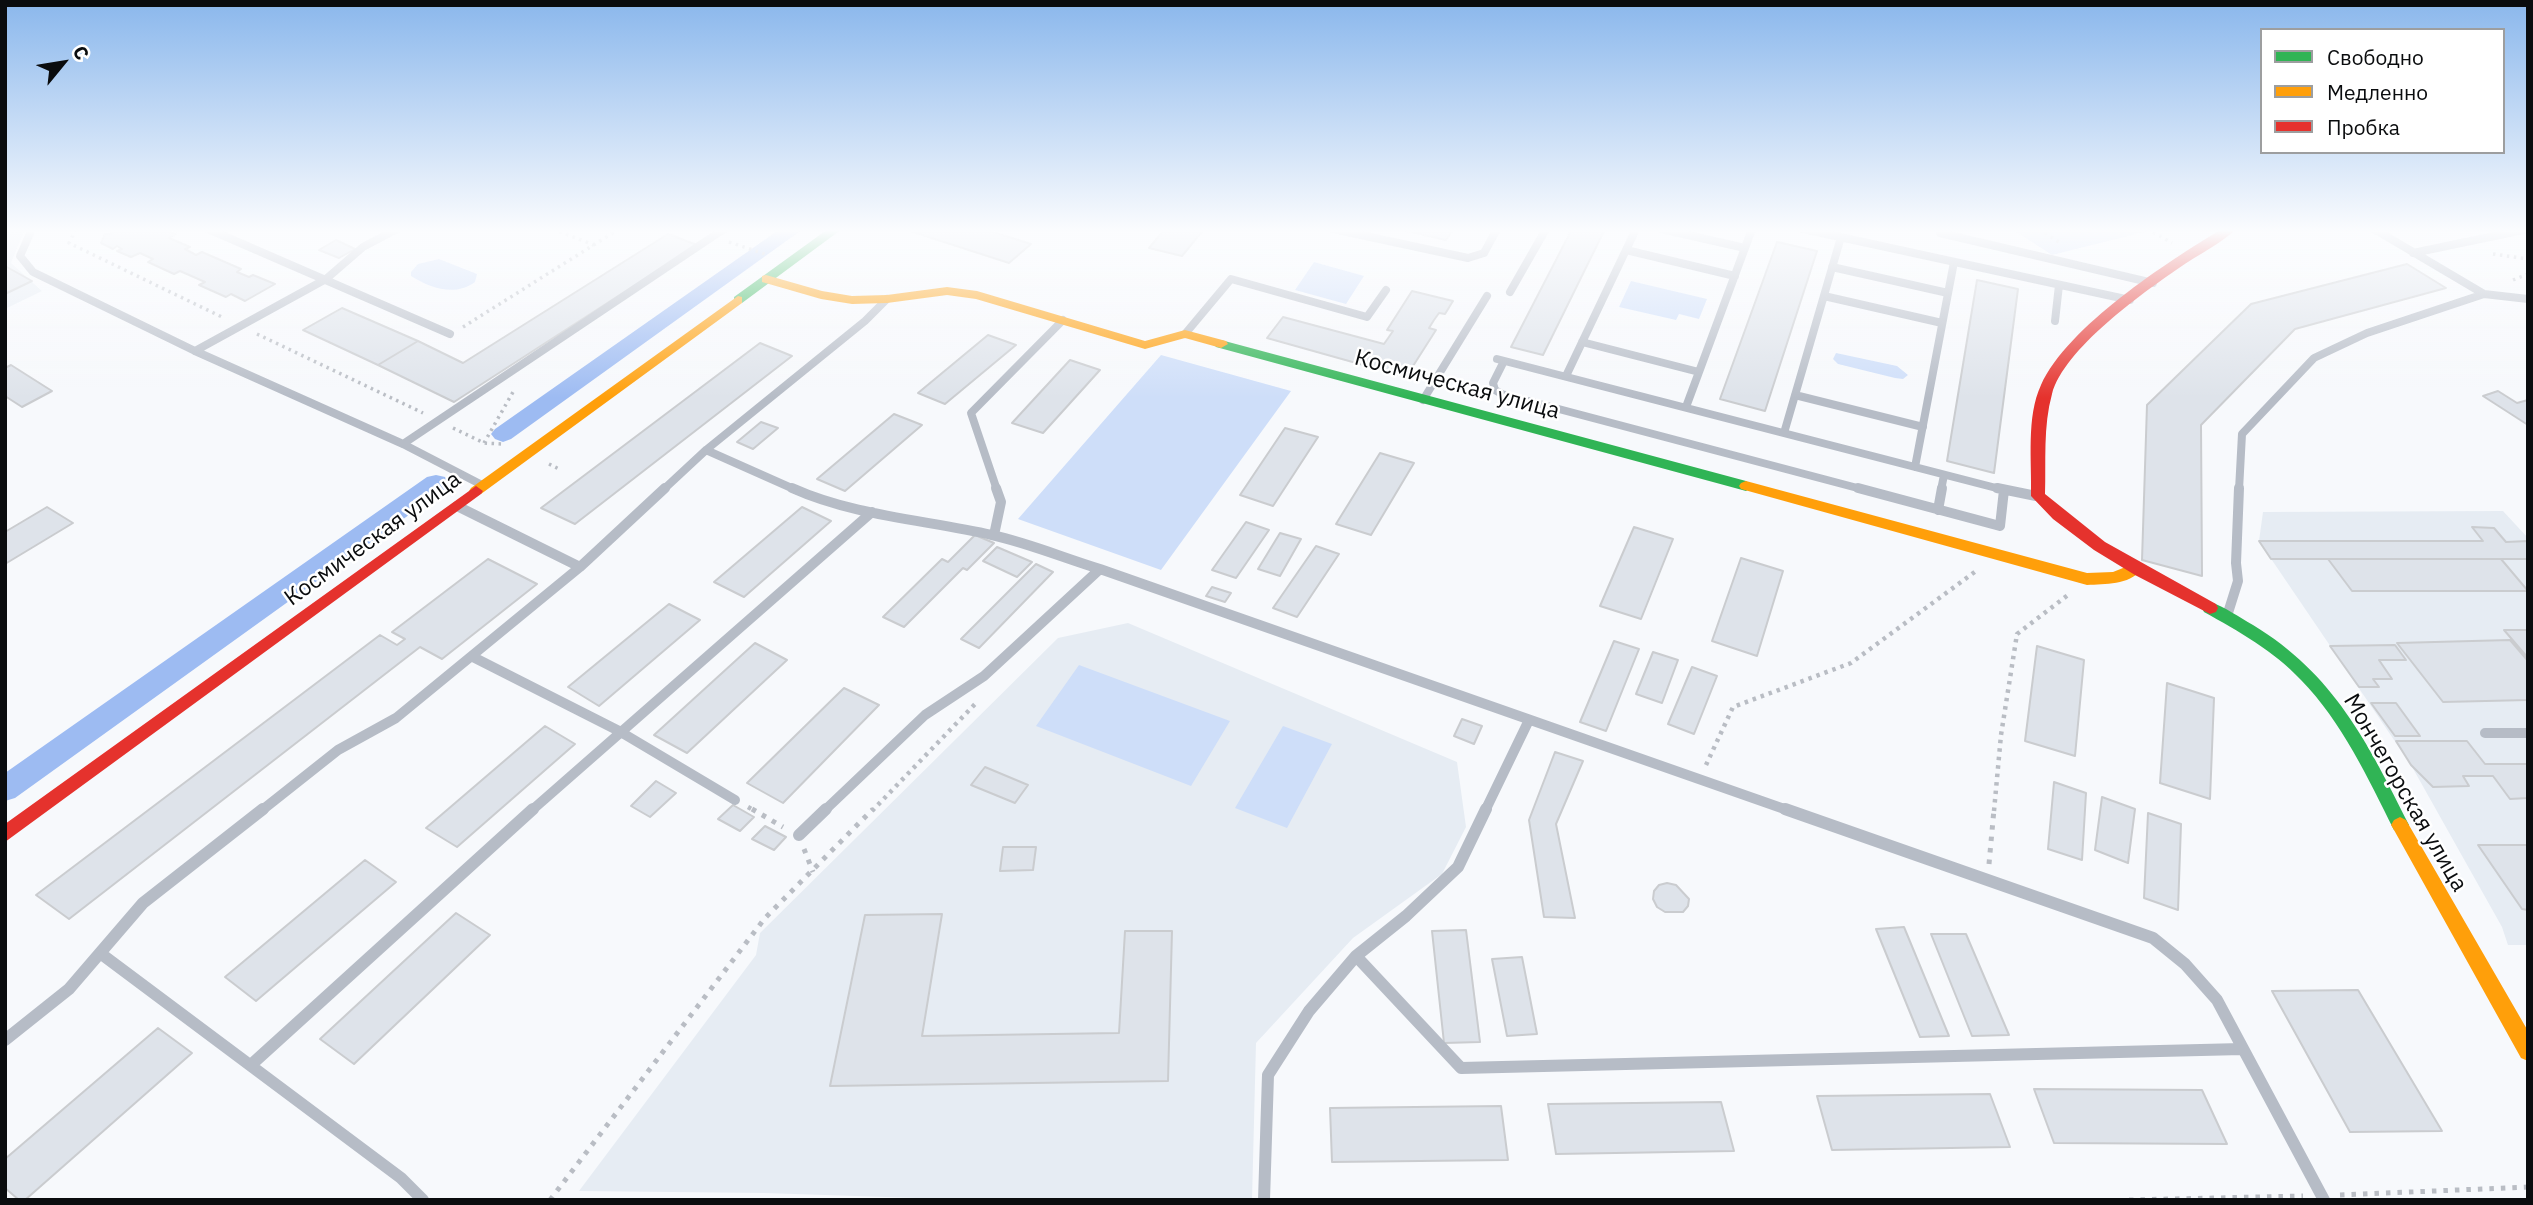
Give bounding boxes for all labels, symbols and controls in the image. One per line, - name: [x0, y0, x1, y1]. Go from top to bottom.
- north arrow: [28, 28, 98, 98]
- legend: [2260, 28, 2505, 154]
- text: С: [68, 41, 95, 64]
- text: Свободно: [2327, 43, 2424, 71]
- text: Медленно: [2327, 78, 2428, 106]
- text: Пробка: [2327, 113, 2400, 141]
- street label: Космическая улица: [1351, 344, 1563, 426]
- street label: Космическая улица: [279, 466, 467, 612]
- street label: Мончегорская улица: [2337, 689, 2473, 897]

